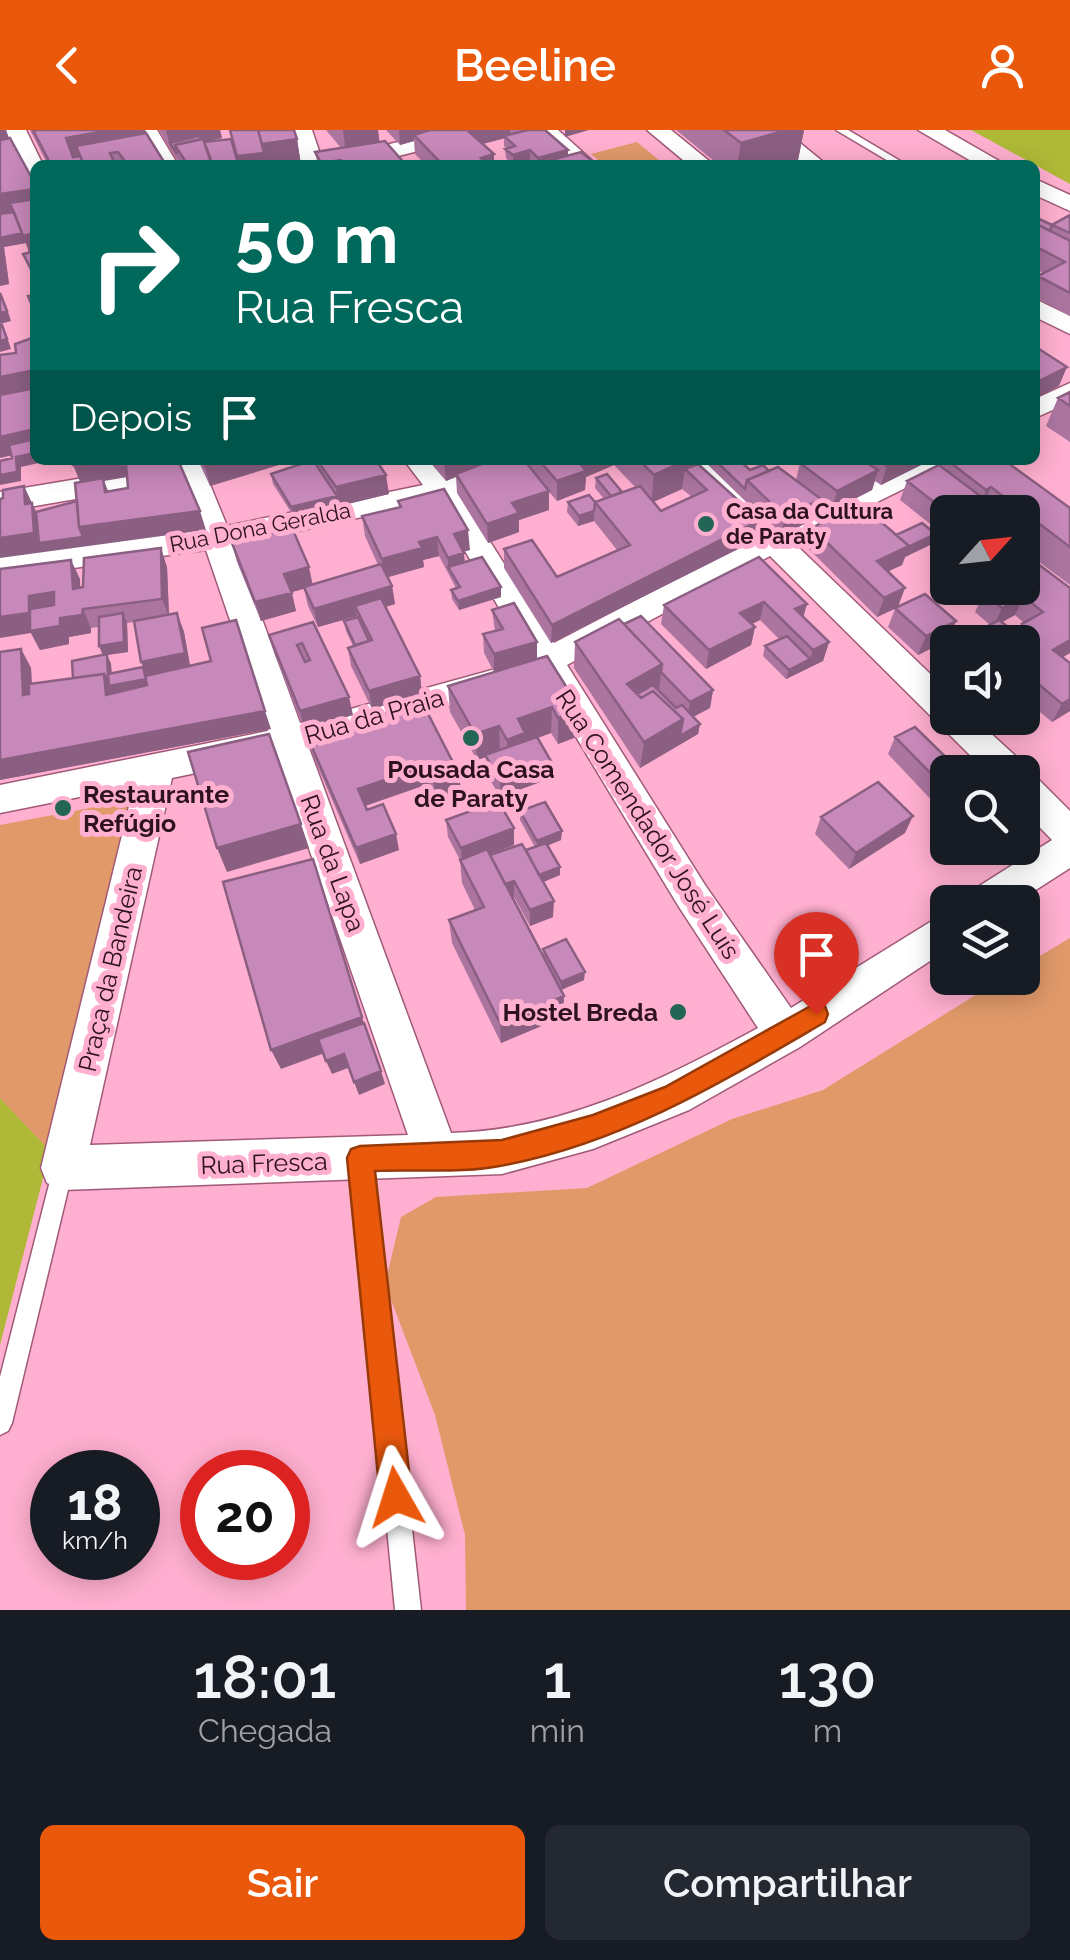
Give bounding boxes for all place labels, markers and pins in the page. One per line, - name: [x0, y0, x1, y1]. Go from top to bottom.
- place label: Casa da Cultura de Paraty: [726, 498, 893, 549]
- marker: Casa da Cultura de Paraty: [695, 513, 717, 535]
- marker: Pousada Casa de Paraty: [460, 727, 482, 749]
- place label: Pousada Casa de Paraty: [387, 754, 555, 813]
- place label: Restaurante Refúgio: [83, 779, 229, 838]
- marker: Restaurante Refúgio: [52, 797, 74, 819]
- pin: [774, 912, 859, 1015]
- place label: Hostel Breda: [503, 997, 658, 1027]
- marker: Hostel Breda: [667, 1001, 689, 1023]

